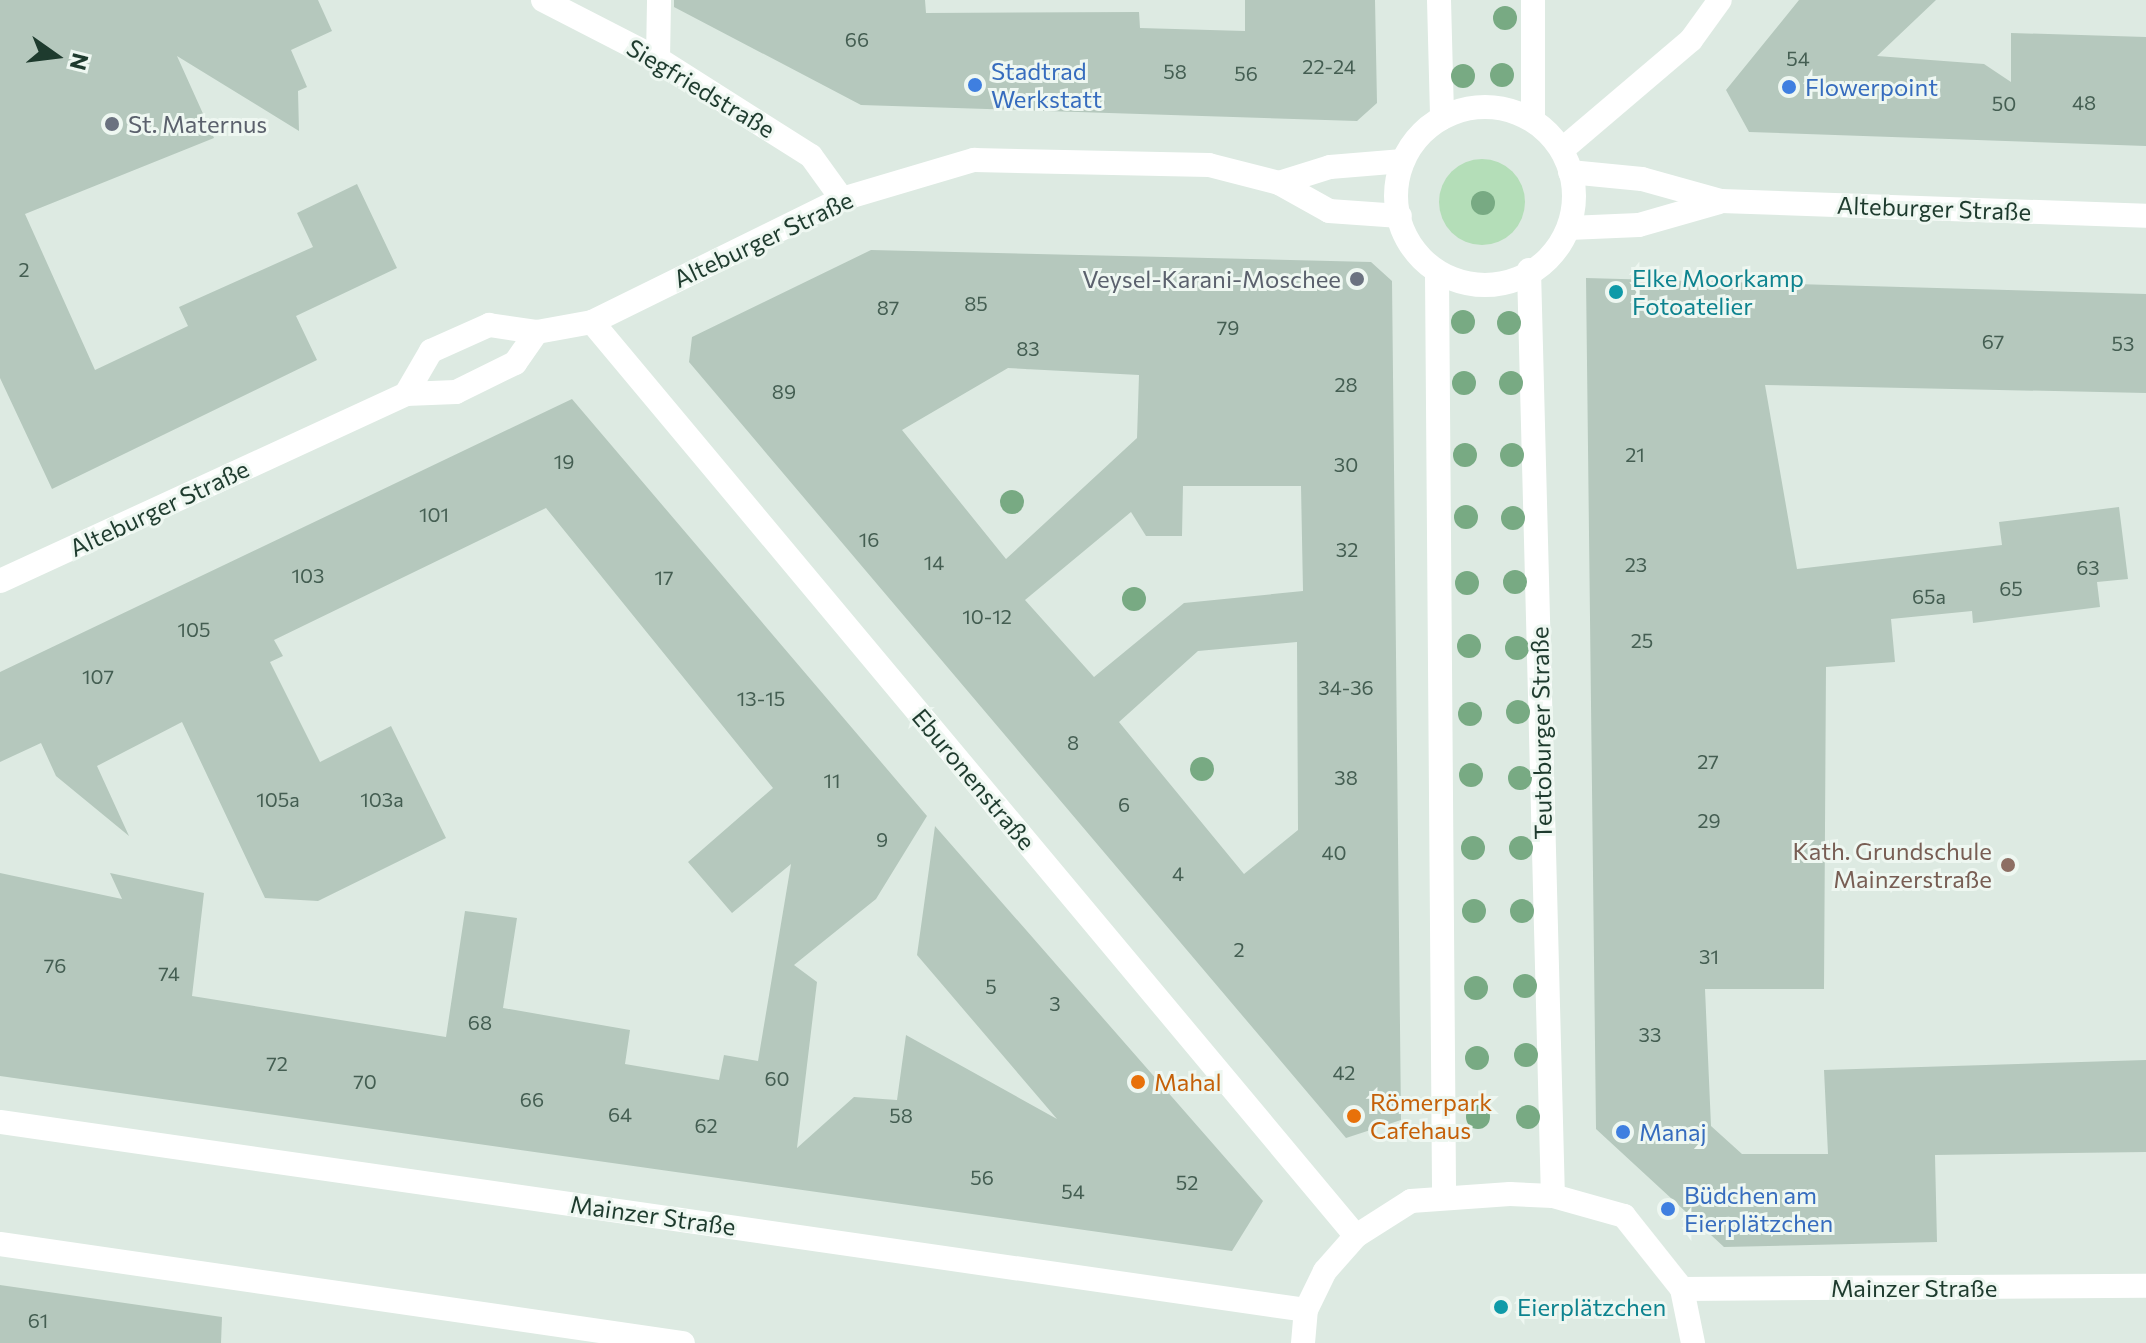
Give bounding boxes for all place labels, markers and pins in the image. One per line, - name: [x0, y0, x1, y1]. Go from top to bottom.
- place label: Stadtrad Werkstatt: [991, 57, 1102, 113]
- place label: Flowerpoint: [1805, 73, 1938, 101]
- marker: Stadtrad Werkstatt: [966, 76, 984, 94]
- marker: Flowerpoint: [1780, 78, 1798, 96]
- place label: St. Maternus: [128, 110, 267, 138]
- marker: St. Maternus: [103, 115, 121, 133]
- place label: Elke Moorkamp Fotoatelier: [1632, 264, 1804, 320]
- place label: Veysel-Karani-Moschee: [1082, 265, 1341, 293]
- marker: Veysel-Karani-Moschee: [1348, 270, 1366, 288]
- marker: Elke Moorkamp Fotoatelier: [1607, 283, 1625, 301]
- place label: Kath. Grundschule Mainzerstraße: [1793, 837, 1992, 893]
- marker: Kath. Grundschule Mainzerstraße: [1999, 856, 2017, 874]
- place label: Mahal: [1154, 1068, 1222, 1096]
- marker: Mahal: [1129, 1073, 1147, 1091]
- place label: Römerpark Cafehaus: [1370, 1088, 1492, 1144]
- marker: Römerpark Cafehaus: [1345, 1107, 1363, 1125]
- place label: Manaj: [1639, 1118, 1707, 1146]
- marker: Manaj: [1614, 1123, 1632, 1141]
- place label: Büdchen am Eierplätzchen: [1684, 1181, 1833, 1237]
- marker: Büdchen am Eierplätzchen: [1659, 1200, 1677, 1218]
- place label: Eierplätzchen: [1517, 1293, 1666, 1321]
- marker: Eierplätzchen: [1492, 1298, 1510, 1316]

